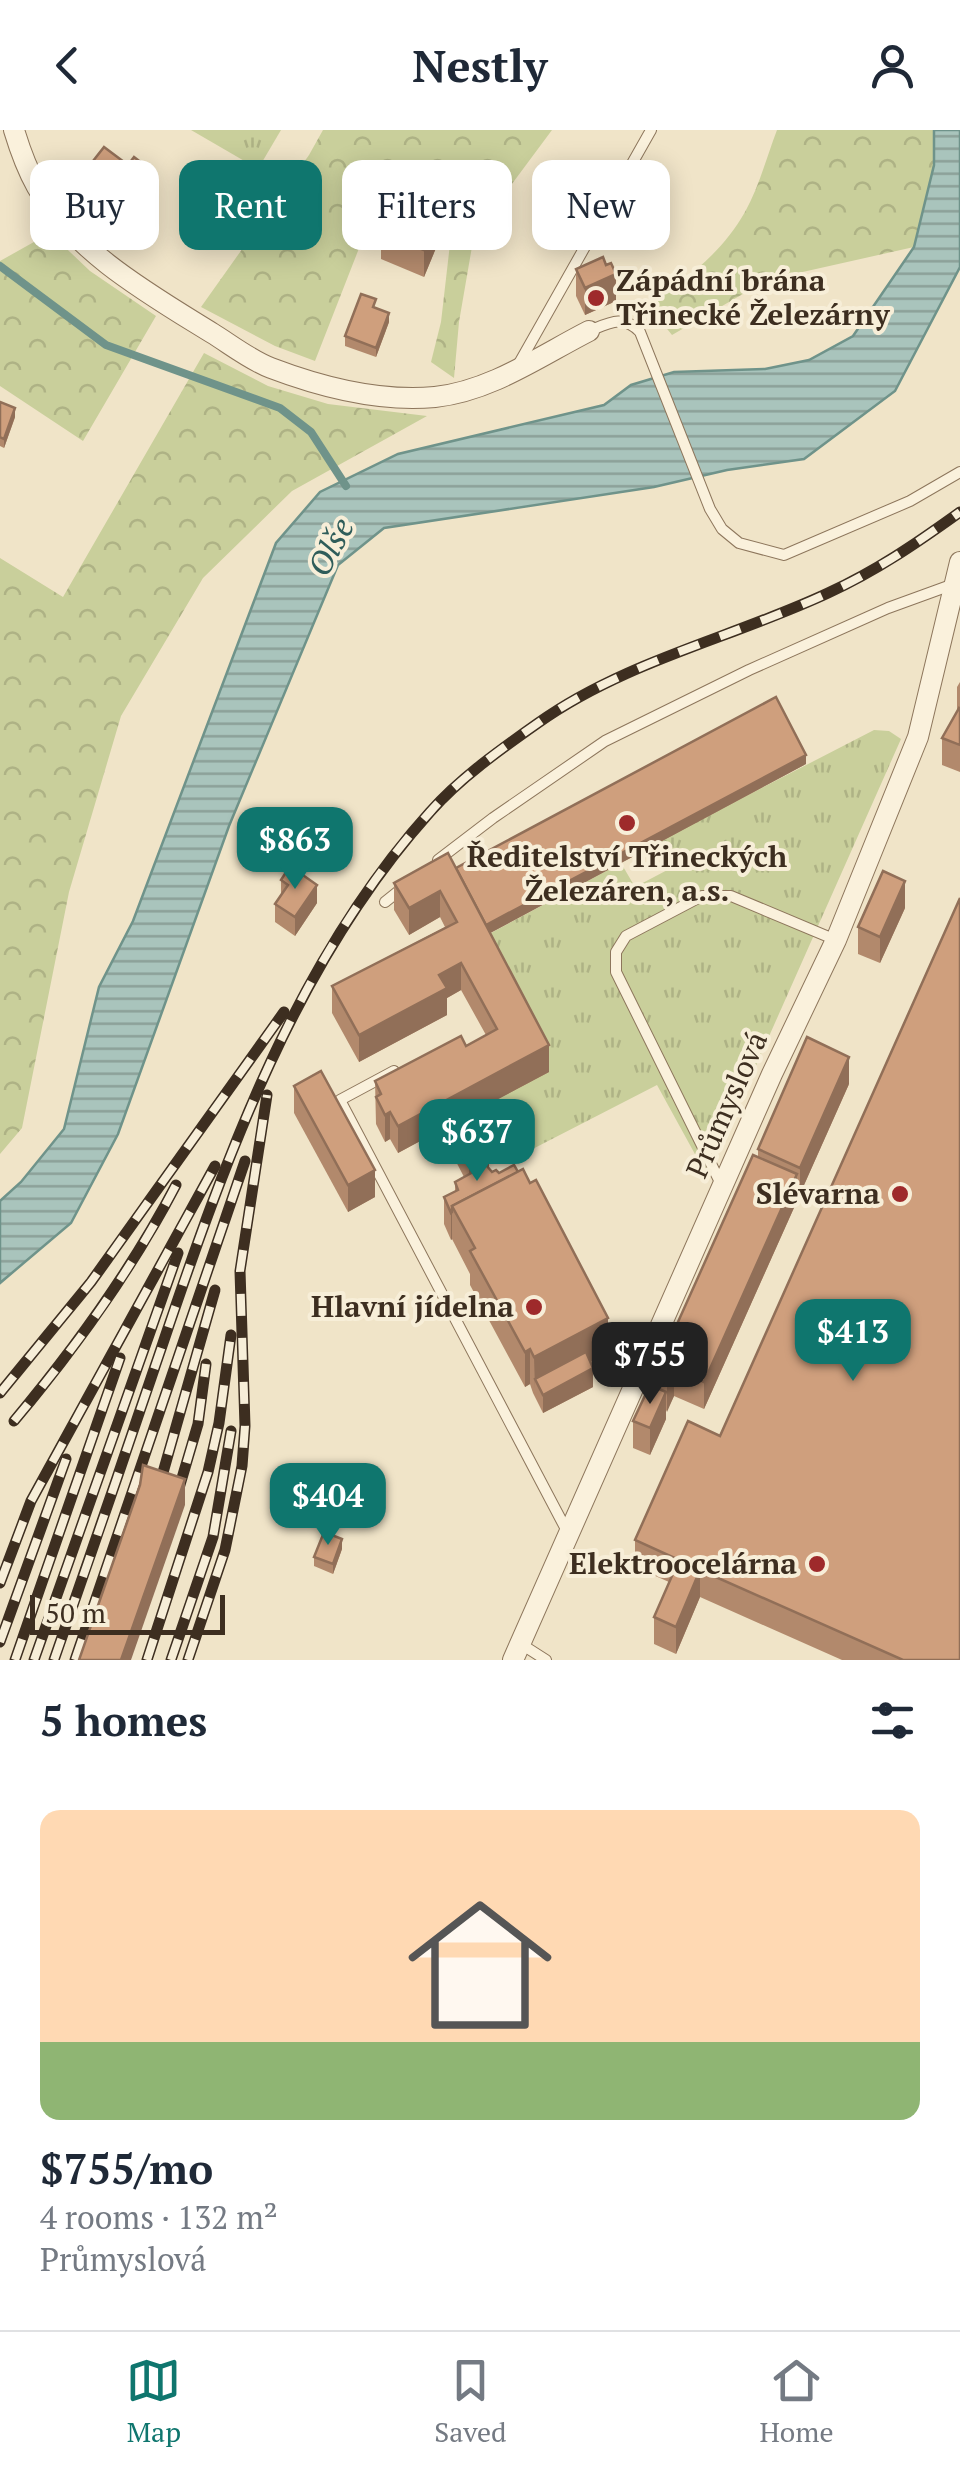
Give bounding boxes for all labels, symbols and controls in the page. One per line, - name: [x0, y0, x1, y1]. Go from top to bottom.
- text: Nestly: [412, 35, 548, 95]
- icon: back: [40, 38, 95, 93]
- icon: person: [865, 38, 920, 93]
- chip: Buy: [30, 160, 159, 250]
- chip: Rent: [179, 160, 322, 250]
- chip: Filters: [342, 160, 512, 250]
- chip: New: [532, 160, 670, 250]
- place label: Zápádní brána Třinecké Železárny: [616, 260, 891, 334]
- marker: Zápádní brána Třinecké Železárny: [585, 287, 607, 309]
- water label: Olše: [297, 510, 363, 583]
- pin: $863: [236, 807, 354, 892]
- marker: Ředitelství Třineckých Železáren, a.s.: [616, 812, 638, 834]
- text: $863: [259, 818, 331, 860]
- place label: Ředitelství Třineckých Železáren, a.s.: [467, 836, 787, 910]
- street label: Průmyslová: [676, 1025, 776, 1184]
- pin: $637: [418, 1099, 536, 1184]
- text: $637: [441, 1110, 513, 1152]
- place label: Slévarna: [756, 1173, 880, 1213]
- marker: Slévarna: [889, 1183, 911, 1205]
- place label: Hlavní jídelna: [311, 1286, 514, 1326]
- marker: Hlavní jídelna: [523, 1296, 545, 1318]
- pin: $413: [794, 1299, 912, 1384]
- text: $413: [817, 1310, 889, 1352]
- pin: $755: [591, 1322, 709, 1407]
- text: $755: [614, 1333, 686, 1375]
- pin: $404: [269, 1463, 387, 1548]
- text: $404: [292, 1474, 364, 1516]
- place label: Elektroocelárna: [569, 1543, 797, 1583]
- marker: Elektroocelárna: [806, 1553, 828, 1575]
- scale bar: [30, 1590, 225, 1634]
- text: 50 m: [45, 1594, 106, 1631]
- text: 5 homes: [40, 1692, 207, 1748]
- icon: filters: [865, 1693, 920, 1748]
- icon: home: [390, 1875, 570, 2055]
- text: $755/mo: [40, 2140, 213, 2196]
- text: 4 rooms · 132 m²: [40, 2196, 278, 2238]
- text: Průmyslová: [40, 2238, 206, 2280]
- tab: Map: [126, 2353, 181, 2450]
- tab: Saved: [434, 2353, 507, 2450]
- tab: Home: [759, 2353, 834, 2450]

